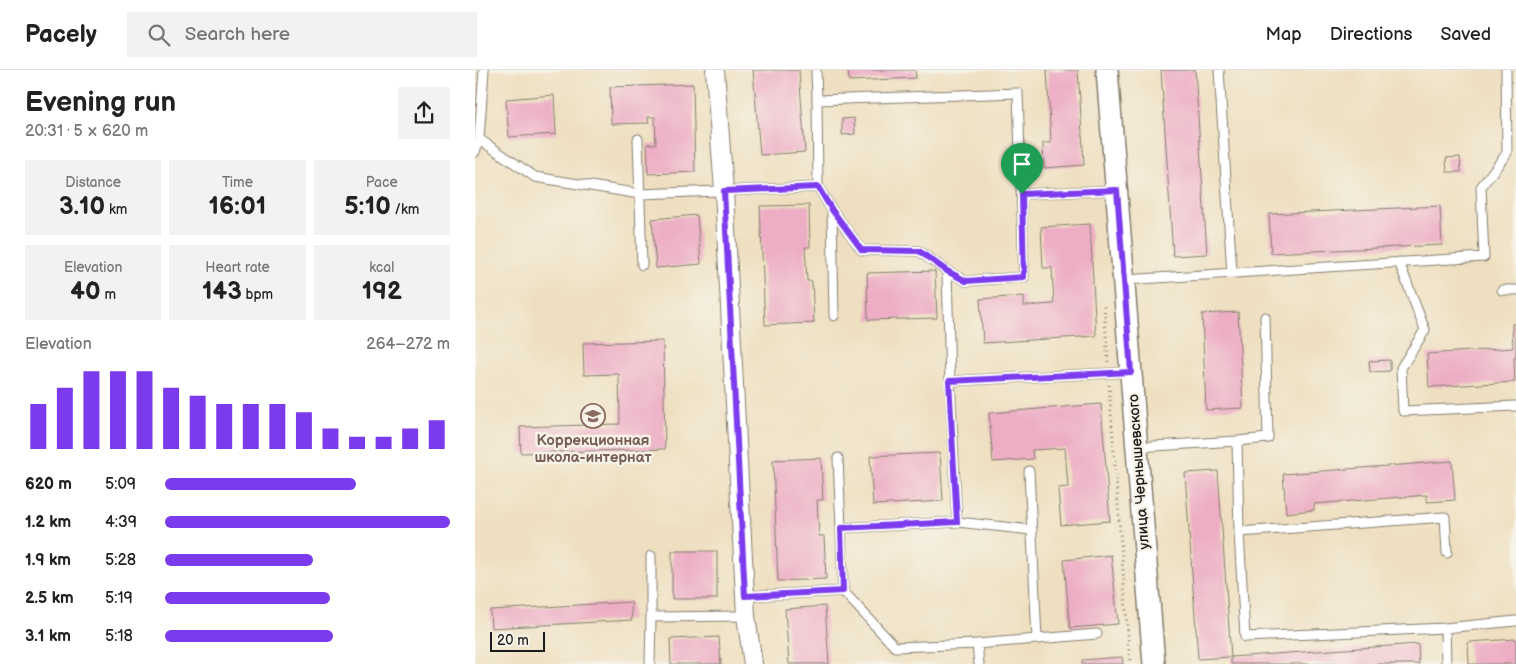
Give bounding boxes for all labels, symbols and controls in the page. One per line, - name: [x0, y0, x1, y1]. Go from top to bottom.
- search box: [127, 12, 477, 57]
- text: Pacely: [25, 20, 97, 49]
- icon: search: [145, 21, 173, 49]
- text: Search here: [185, 23, 290, 46]
- text: Map: [1266, 24, 1302, 45]
- text: Directions: [1330, 24, 1412, 45]
- text: Saved: [1440, 24, 1491, 45]
- text: Evening run: [25, 86, 176, 119]
- button: share: [398, 87, 450, 139]
- text: 20:31 · 5 × 620 m: [25, 122, 148, 141]
- pin: [1001, 143, 1043, 194]
- icon: arrive: [1008, 150, 1036, 178]
- text: Distance: [65, 174, 121, 191]
- text: Time: [222, 174, 253, 191]
- text: Pace: [366, 174, 398, 191]
- text: 3.10: [59, 191, 105, 222]
- text: 16:01: [209, 191, 266, 222]
- text: 5:10: [344, 191, 391, 222]
- text: km: [105, 201, 127, 218]
- text: /km: [391, 201, 419, 218]
- text: Elevation: [64, 259, 122, 276]
- text: Heart rate: [205, 259, 270, 276]
- text: kcal: [369, 259, 394, 276]
- text: 40: [70, 276, 101, 307]
- text: 143: [202, 276, 242, 307]
- text: 192: [362, 276, 402, 307]
- text: m: [101, 286, 116, 303]
- text: bpm: [242, 286, 273, 303]
- text: Elevation: [25, 335, 92, 354]
- text: 264–272 m: [366, 335, 450, 354]
- street label: улица Чернышевского: [1124, 394, 1154, 550]
- school or university icon: Коррекционная школа-интернат: [580, 403, 606, 429]
- place label: Коррекционная школа-интернат: [534, 431, 652, 467]
- text: 620 m: [25, 475, 72, 494]
- text: 5:09: [105, 475, 136, 494]
- text: 1.2 km: [25, 513, 71, 532]
- text: 4:39: [105, 513, 137, 532]
- text: 1.9 km: [25, 551, 71, 570]
- text: 5:28: [105, 551, 136, 570]
- text: 2.5 km: [25, 589, 74, 608]
- text: 5:19: [105, 589, 133, 608]
- text: 3.1 km: [25, 627, 71, 646]
- text: 5:18: [105, 627, 133, 646]
- scale bar: [490, 629, 545, 652]
- text: 20 m: [497, 632, 529, 649]

